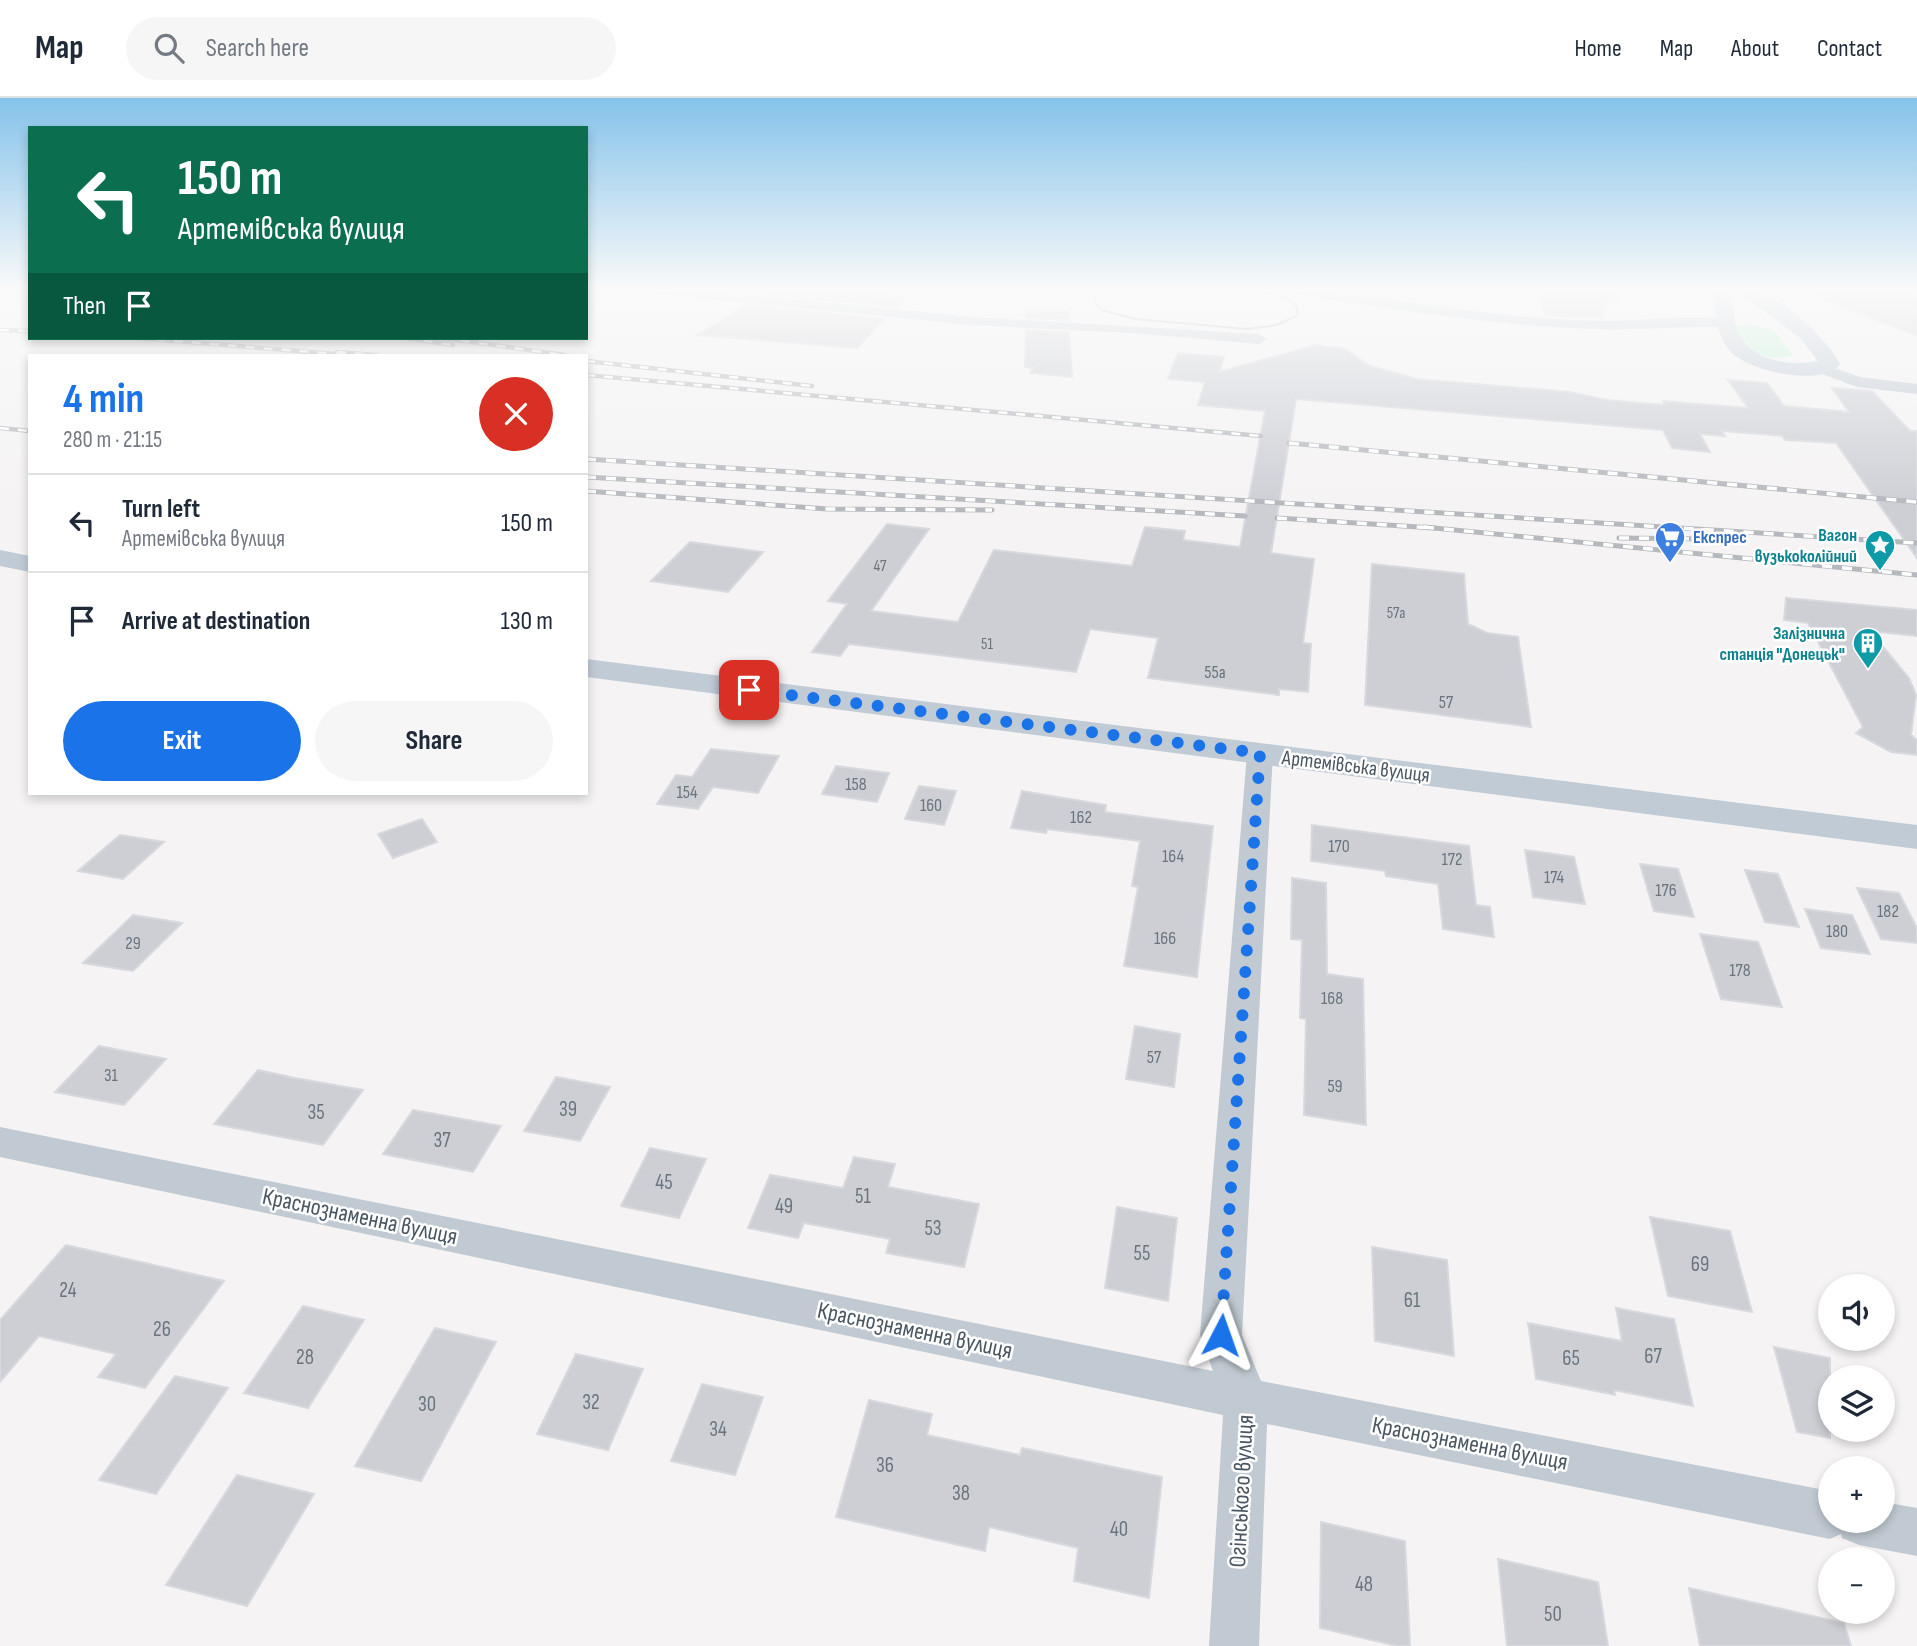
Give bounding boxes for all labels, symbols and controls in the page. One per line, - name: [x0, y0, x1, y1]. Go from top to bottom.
- search box: [126, 17, 616, 80]
- text: Map: [35, 28, 84, 68]
- icon: search: [150, 29, 188, 67]
- text: Search here: [206, 33, 309, 64]
- text: Home: [1574, 34, 1622, 63]
- text: Map: [1660, 34, 1693, 63]
- text: About: [1731, 34, 1779, 63]
- text: Contact: [1817, 34, 1882, 63]
- text: 150 m: [178, 150, 282, 209]
- icon: left: [63, 154, 154, 245]
- text: Артемівська вулиця: [178, 210, 405, 249]
- icon: arrive: [120, 287, 158, 325]
- text: Then: [63, 291, 106, 322]
- text: 4 min: [63, 374, 144, 425]
- button: close: [479, 377, 553, 451]
- text: 280 m · 21:15: [63, 426, 162, 454]
- text: Turn left: [122, 494, 200, 525]
- icon: left: [63, 504, 101, 542]
- text: 150 m: [501, 508, 553, 539]
- supermarket icon: Експрес: [1653, 520, 1687, 564]
- text: Артемівська вулиця: [122, 525, 285, 553]
- place label: Вагон вузькоколійний: [1755, 525, 1857, 567]
- place label: Експрес: [1693, 527, 1747, 548]
- place icon: Вагон вузькоколійний: [1863, 528, 1897, 572]
- house number: 47: [874, 557, 887, 576]
- icon: arrive: [63, 602, 101, 640]
- house number: 57а: [1387, 604, 1405, 623]
- text: Arrive at destination: [122, 606, 310, 637]
- text: 130 m: [501, 606, 553, 637]
- place label: Залізнична станція "Донецьк": [1719, 623, 1845, 665]
- building icon: Залізнична станція "Донецьк": [1851, 626, 1885, 670]
- house number: 51: [981, 635, 993, 654]
- pin: [719, 660, 779, 720]
- house number: 55а: [1204, 662, 1226, 683]
- icon: arrive: [730, 671, 768, 709]
- house number: 57: [1439, 692, 1454, 713]
- button: Exit: [63, 701, 301, 781]
- button: Share: [315, 701, 553, 781]
- street label: Артемівська вулиця: [1280, 745, 1431, 788]
- house number: 158: [845, 774, 867, 795]
- house number: 154: [676, 782, 698, 803]
- house number: 160: [920, 795, 942, 816]
- house number: 162: [1070, 807, 1092, 828]
- house number: 170: [1328, 836, 1350, 857]
- house number: 164: [1162, 846, 1184, 867]
- house number: 172: [1442, 849, 1462, 870]
- house number: 174: [1544, 867, 1564, 888]
- house number: 176: [1655, 880, 1677, 901]
- house number: 182: [1877, 901, 1899, 922]
- house number: 180: [1826, 921, 1848, 942]
- house number: 166: [1154, 928, 1176, 949]
- house number: 29: [125, 933, 141, 954]
- house number: 178: [1729, 960, 1751, 981]
- house number: 168: [1321, 988, 1343, 1009]
- house number: 57: [1147, 1047, 1162, 1068]
- house number: 31: [104, 1065, 119, 1086]
- house number: 59: [1327, 1076, 1343, 1097]
- house number: 39: [559, 1097, 577, 1122]
- house number: 35: [307, 1100, 325, 1125]
- house number: 37: [433, 1128, 451, 1153]
- house number: 45: [655, 1170, 673, 1195]
- street label: Краснознаменна вулиця: [260, 1182, 460, 1251]
- house number: 51: [855, 1184, 872, 1209]
- house number: 49: [775, 1194, 793, 1219]
- house number: 53: [924, 1216, 942, 1241]
- house number: 55: [1134, 1241, 1150, 1266]
- house number: 69: [1691, 1252, 1709, 1277]
- map controls: [1818, 1274, 1895, 1624]
- button: sound: [1818, 1274, 1895, 1351]
- house number: 24: [59, 1278, 77, 1303]
- house number: 61: [1404, 1288, 1421, 1313]
- street label: Краснознаменна вулиця: [815, 1296, 1015, 1365]
- position arrow: [1184, 1298, 1258, 1372]
- house number: 26: [153, 1317, 171, 1342]
- house number: 67: [1644, 1344, 1662, 1369]
- house number: 28: [296, 1345, 314, 1370]
- house number: 65: [1562, 1346, 1580, 1371]
- button: layers: [1818, 1365, 1895, 1442]
- house number: 32: [582, 1390, 600, 1415]
- house number: 30: [418, 1392, 436, 1417]
- street label: Краснознаменна вулиця: [1370, 1410, 1570, 1477]
- street label: Огінського вулиця: [1223, 1414, 1260, 1568]
- house number: 34: [709, 1417, 727, 1442]
- house number: 36: [876, 1453, 894, 1478]
- button: +: [1818, 1456, 1895, 1533]
- house number: 38: [952, 1481, 970, 1506]
- house number: 40: [1110, 1517, 1128, 1542]
- button: −: [1818, 1547, 1895, 1624]
- house number: 48: [1355, 1572, 1373, 1597]
- house number: 50: [1544, 1602, 1562, 1627]

